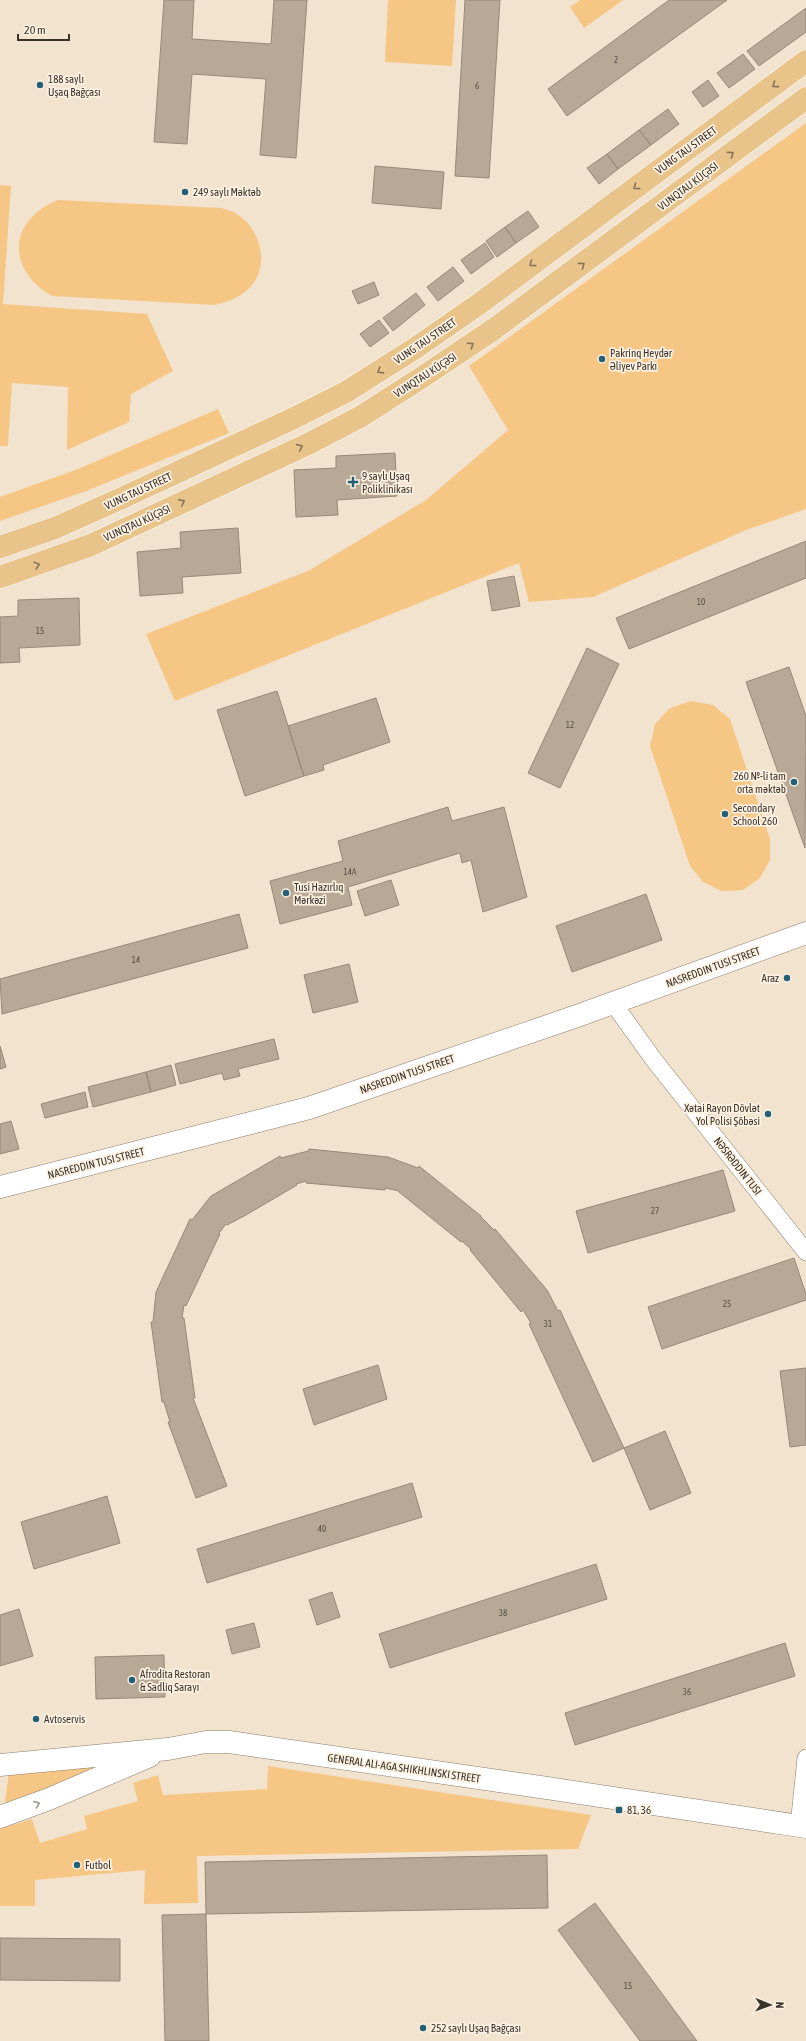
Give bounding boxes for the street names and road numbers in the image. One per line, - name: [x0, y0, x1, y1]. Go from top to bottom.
- street label: VUNG TAU STREET: [653, 124, 719, 176]
- street label: VUNQTAU KÜÇƏSI: [656, 160, 720, 212]
- street label: VUNG TAU STREET: [392, 316, 459, 366]
- street label: VUNQTAU KÜÇƏSI: [391, 350, 459, 400]
- street label: VUNG TAU STREET: [103, 470, 174, 512]
- street label: VUNQTAU KÜÇƏSI: [102, 502, 172, 544]
- street label: NASREDDIN TUSI STREET: [664, 944, 762, 990]
- street label: NASREDDIN TUSI STREET: [358, 1052, 456, 1096]
- street label: NƏSRƏDDIN TUSI: [712, 1135, 764, 1197]
- street label: NASREDDIN TUSI STREET: [46, 1145, 146, 1181]
- street label: GENERAL ALI-AGA SHIKHLINSKI STREET: [327, 1751, 481, 1785]

